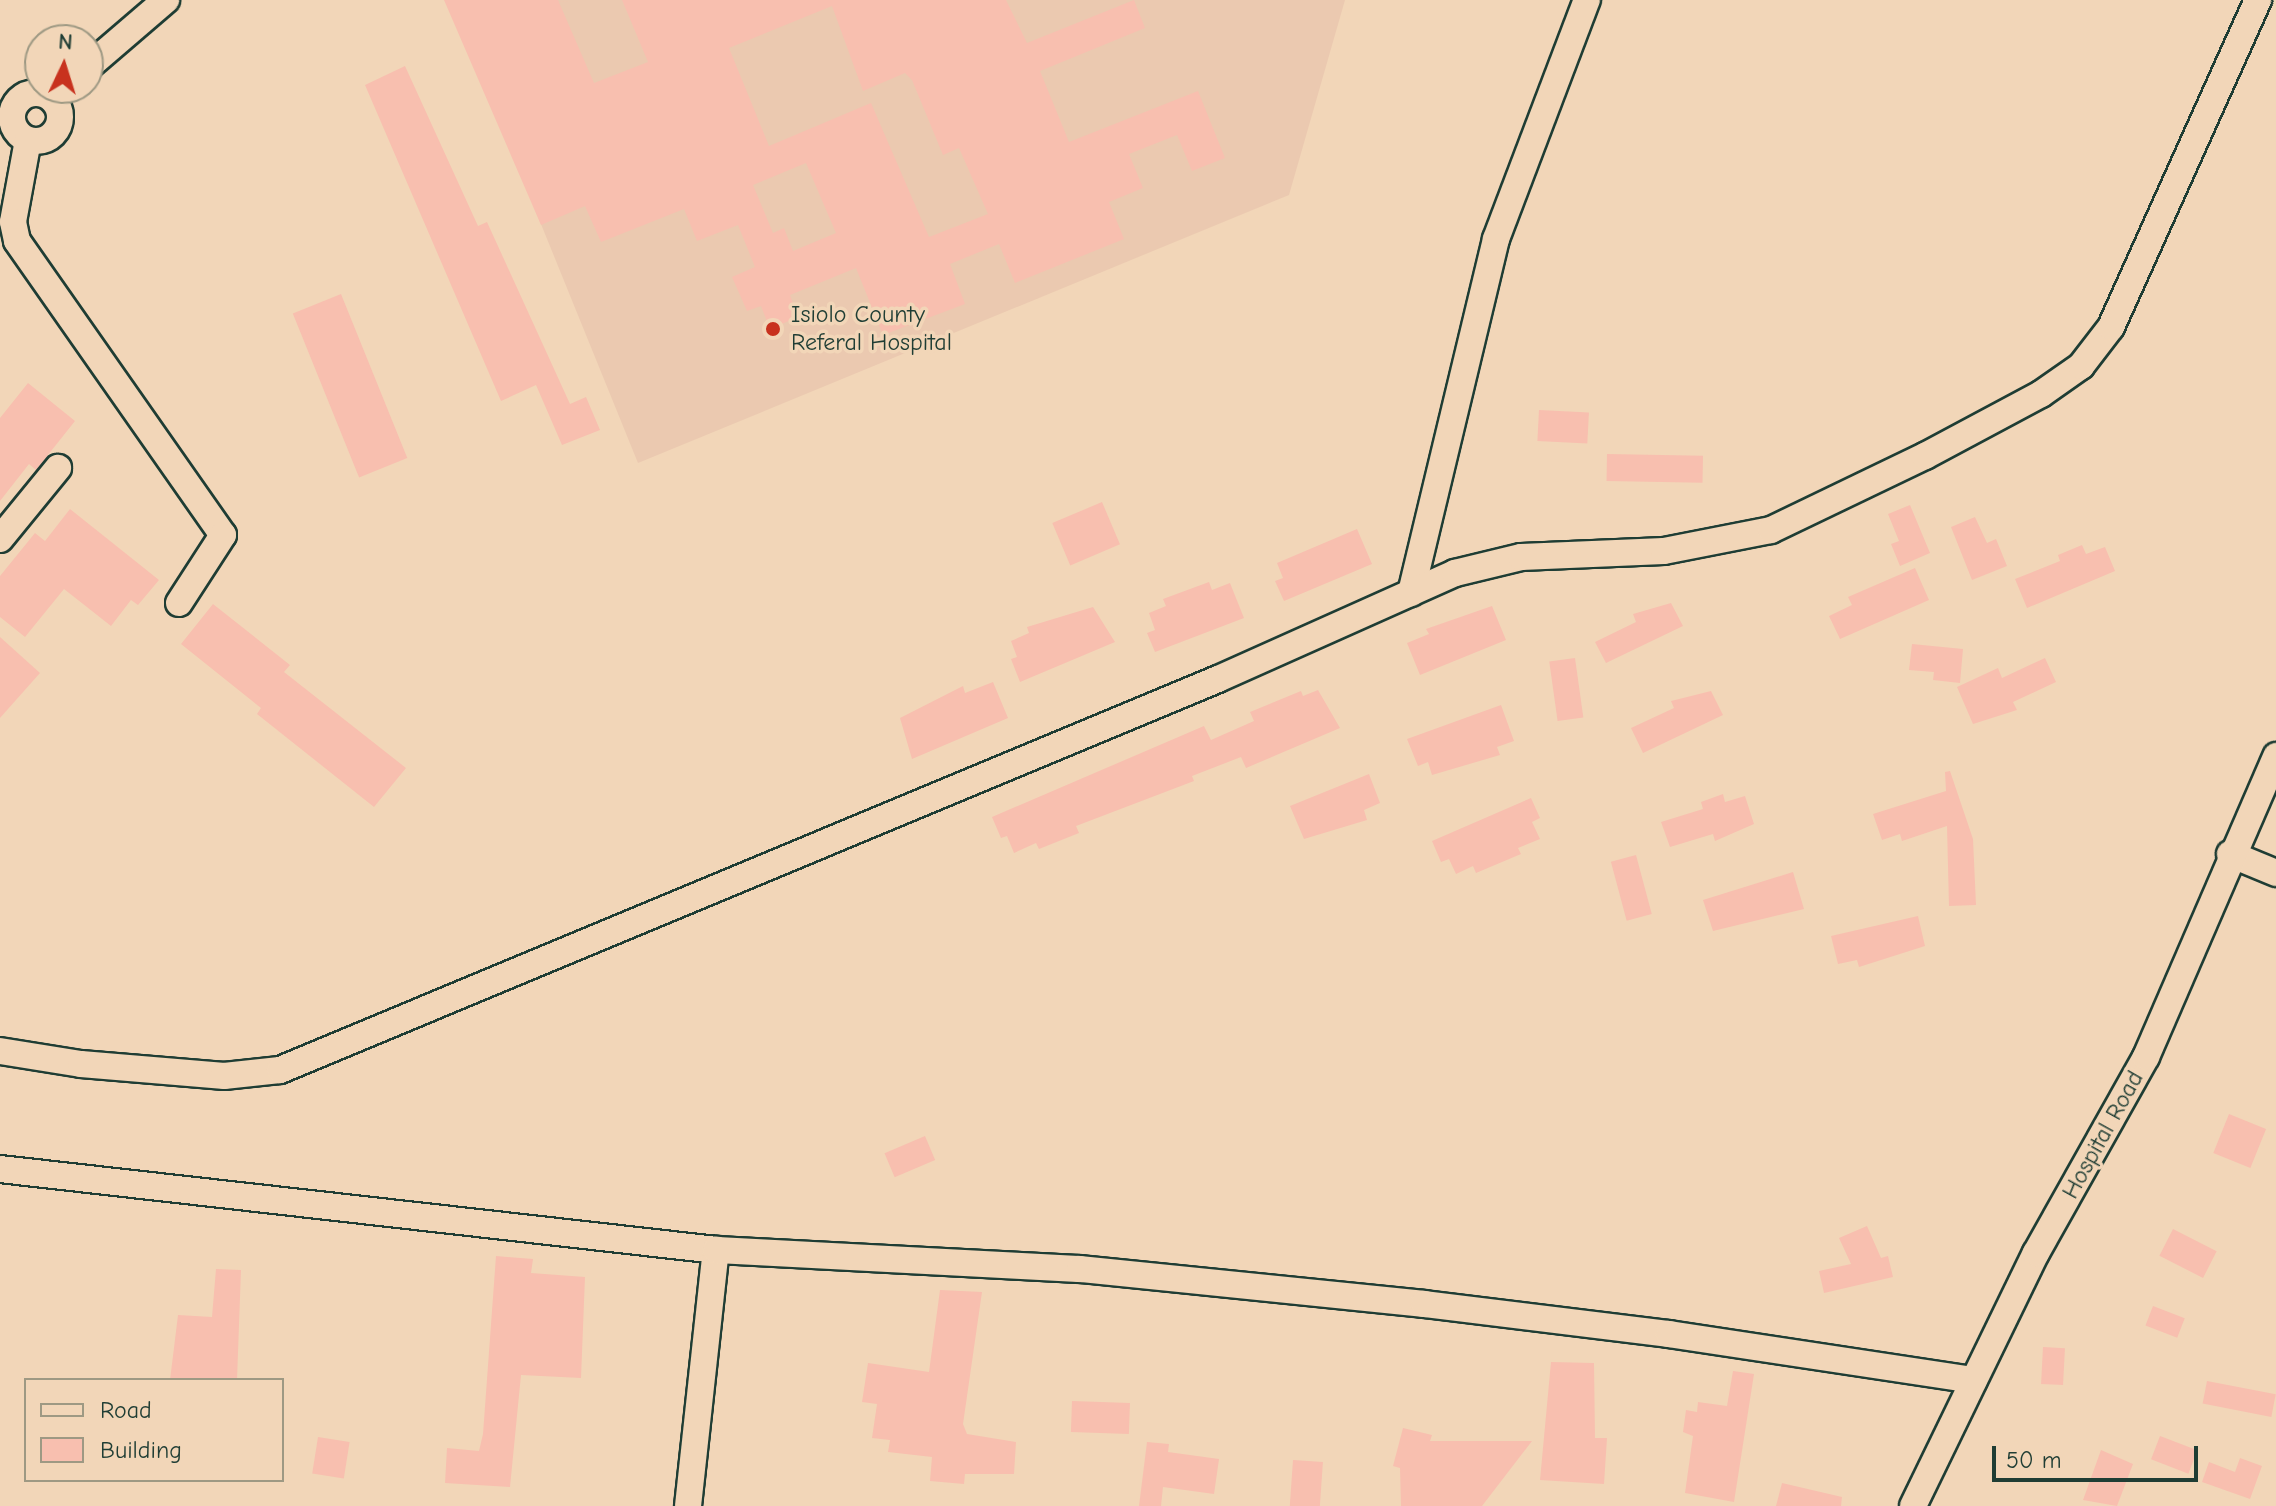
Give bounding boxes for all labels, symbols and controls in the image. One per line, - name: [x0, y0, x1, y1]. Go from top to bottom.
- north arrow: [24, 24, 104, 104]
- text: N: [57, 29, 74, 56]
- place label: Isiolo County Referal Hospital: [791, 301, 952, 357]
- marker: Isiolo County Referal Hospital: [762, 318, 784, 340]
- street label: Hospital Road: [2056, 1066, 2150, 1204]
- legend: [24, 1378, 284, 1482]
- text: Road: [100, 1396, 152, 1424]
- scale bar: [1996, 1430, 2202, 1480]
- text: Building: [100, 1436, 182, 1464]
- text: 50 m: [2006, 1446, 2062, 1474]

